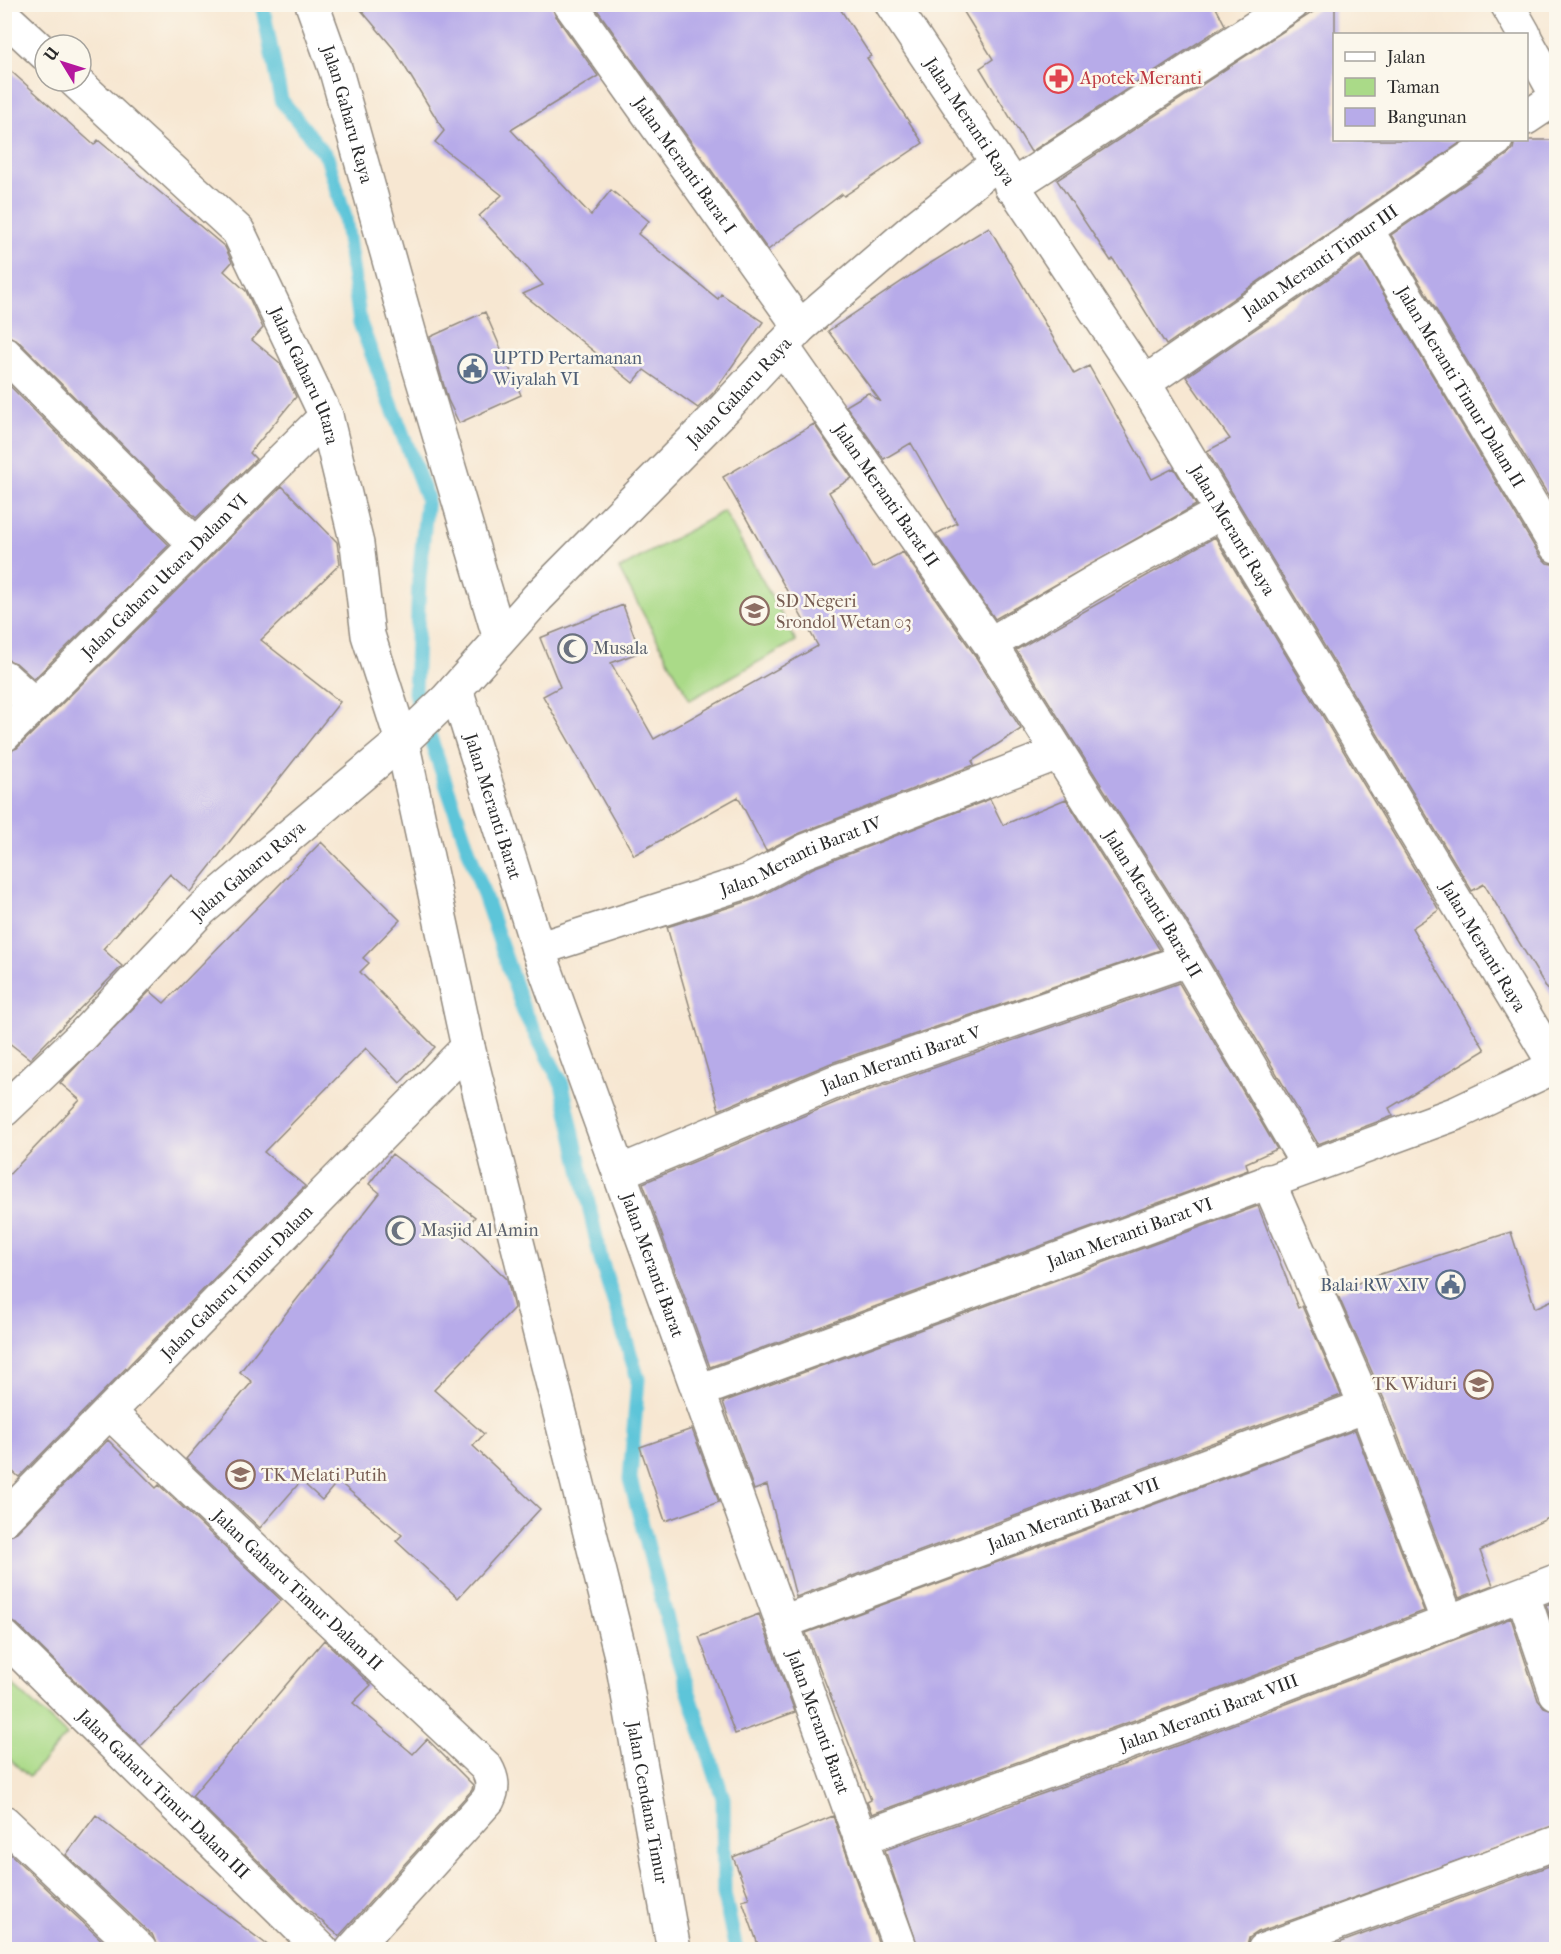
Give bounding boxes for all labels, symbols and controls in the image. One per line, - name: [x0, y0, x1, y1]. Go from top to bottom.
- north arrow: [33, 33, 93, 93]
- legend: [1333, 33, 1528, 141]
- street label: Jalan Gaharu Raya: [316, 41, 378, 186]
- text: U: [40, 43, 63, 66]
- text: Jalan: [1385, 47, 1426, 68]
- street label: Jalan Meranti Raya: [919, 52, 1020, 190]
- pharmacy icon: Apotek Meranti: [1043, 62, 1075, 94]
- place label: Apotek Meranti: [1079, 68, 1203, 89]
- text: Taman: [1387, 77, 1440, 98]
- street label: Jalan Meranti Barat I: [628, 91, 741, 238]
- text: Bangunan: [1387, 107, 1467, 128]
- street label: Jalan Meranti Timur III: [1237, 200, 1402, 324]
- street label: Jalan Meranti Timur Dalam II: [1391, 280, 1529, 491]
- street label: Jalan Gaharu Utara: [264, 302, 343, 447]
- street label: Jalan Gaharu Raya: [681, 332, 796, 452]
- place label: UPTD Pertamanan Wiyalah VI: [492, 348, 643, 390]
- public building icon: UPTD Pertamanan Wiyalah VI: [456, 352, 488, 384]
- street label: Jalan Meranti Barat II: [828, 418, 943, 571]
- street label: Jalan Meranti Raya: [1184, 459, 1280, 600]
- street label: Jalan Gaharu Utara Dalam VI: [76, 489, 252, 664]
- place label: SD Negeri Srondol Wetan 03: [776, 591, 912, 633]
- school or university icon: SD Negeri Srondol Wetan 03: [739, 595, 771, 627]
- mosque icon: Musala: [556, 632, 588, 664]
- place label: Musala: [593, 638, 648, 659]
- street label: Jalan Meranti Barat: [460, 729, 526, 882]
- street label: Jalan Meranti Barat IV: [715, 811, 886, 901]
- street label: Jalan Gaharu Raya: [185, 816, 310, 926]
- street label: Jalan Meranti Barat II: [1098, 824, 1206, 981]
- street label: Jalan Meranti Raya: [1435, 876, 1531, 1016]
- street label: Jalan Meranti Barat V: [816, 1021, 985, 1098]
- street label: Jalan Meranti Barat: [616, 1188, 689, 1341]
- street label: Jalan Meranti Barat VI: [1042, 1193, 1216, 1274]
- street label: Jalan Gaharu Timur Dalam: [155, 1201, 317, 1365]
- mosque icon: Masjid Al Amin: [384, 1214, 416, 1246]
- place label: Masjid Al Amin: [421, 1220, 539, 1241]
- public building icon: Balai RW XIV: [1434, 1269, 1466, 1301]
- place label: Balai RW XIV: [1320, 1275, 1430, 1296]
- school or university icon: TK Widuri: [1462, 1368, 1494, 1400]
- place label: TK Widuri: [1372, 1374, 1458, 1395]
- school or university icon: TK Melati Putih: [224, 1459, 256, 1491]
- place label: TK Melati Putih: [261, 1465, 387, 1486]
- street label: Jalan Meranti Barat VII: [983, 1473, 1162, 1556]
- street label: Jalan Gaharu Timur Dalam II: [207, 1504, 387, 1675]
- street label: Jalan Meranti Barat: [782, 1645, 854, 1798]
- street label: Jalan Meranti Barat VIII: [1115, 1670, 1301, 1756]
- street label: Jalan Gaharu Timur Dalam III: [72, 1704, 254, 1883]
- street label: Jalan Cendana Timur: [622, 1718, 672, 1886]

